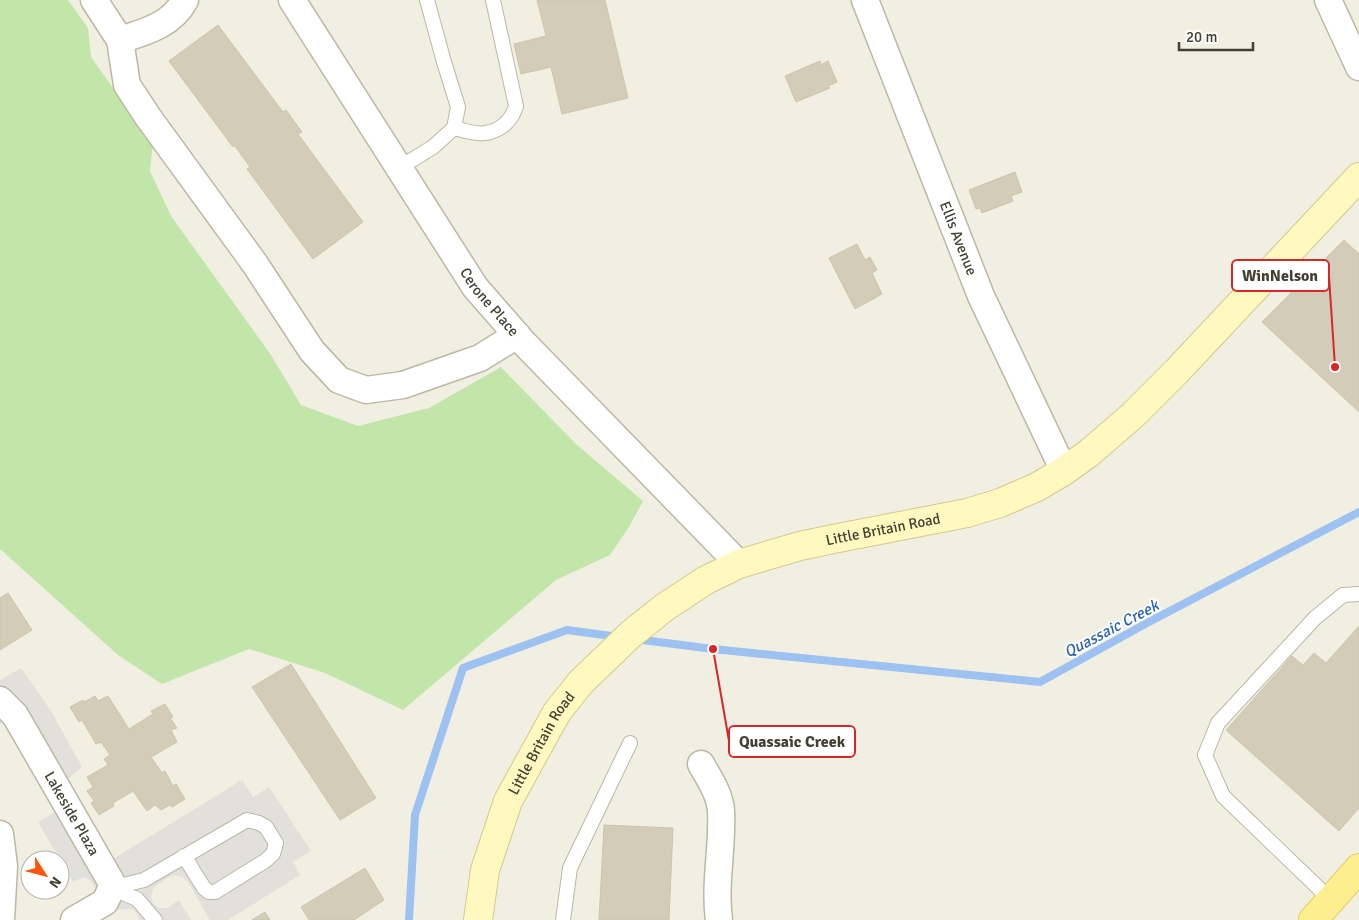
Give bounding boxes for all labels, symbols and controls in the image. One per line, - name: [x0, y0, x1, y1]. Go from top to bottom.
- scale bar: [1179, 20, 1253, 52]
- text: 20 m: [1186, 28, 1217, 46]
- street label: Ellis Avenue: [936, 199, 981, 278]
- callout: WinNelson: [1232, 260, 1329, 291]
- street label: Cerone Place: [456, 264, 523, 340]
- text: WinNelson: [1242, 266, 1318, 286]
- street label: Little Britain Road: [824, 509, 942, 549]
- water label: Quassaic Creek: [1061, 595, 1164, 662]
- street label: Little Britain Road: [504, 688, 579, 798]
- callout: Quassaic Creek: [729, 726, 855, 757]
- text: Quassaic Creek: [739, 732, 846, 752]
- street label: Lakeside Plaza: [40, 768, 103, 859]
- north arrow: [20, 850, 70, 900]
- text: N: [45, 873, 65, 891]

